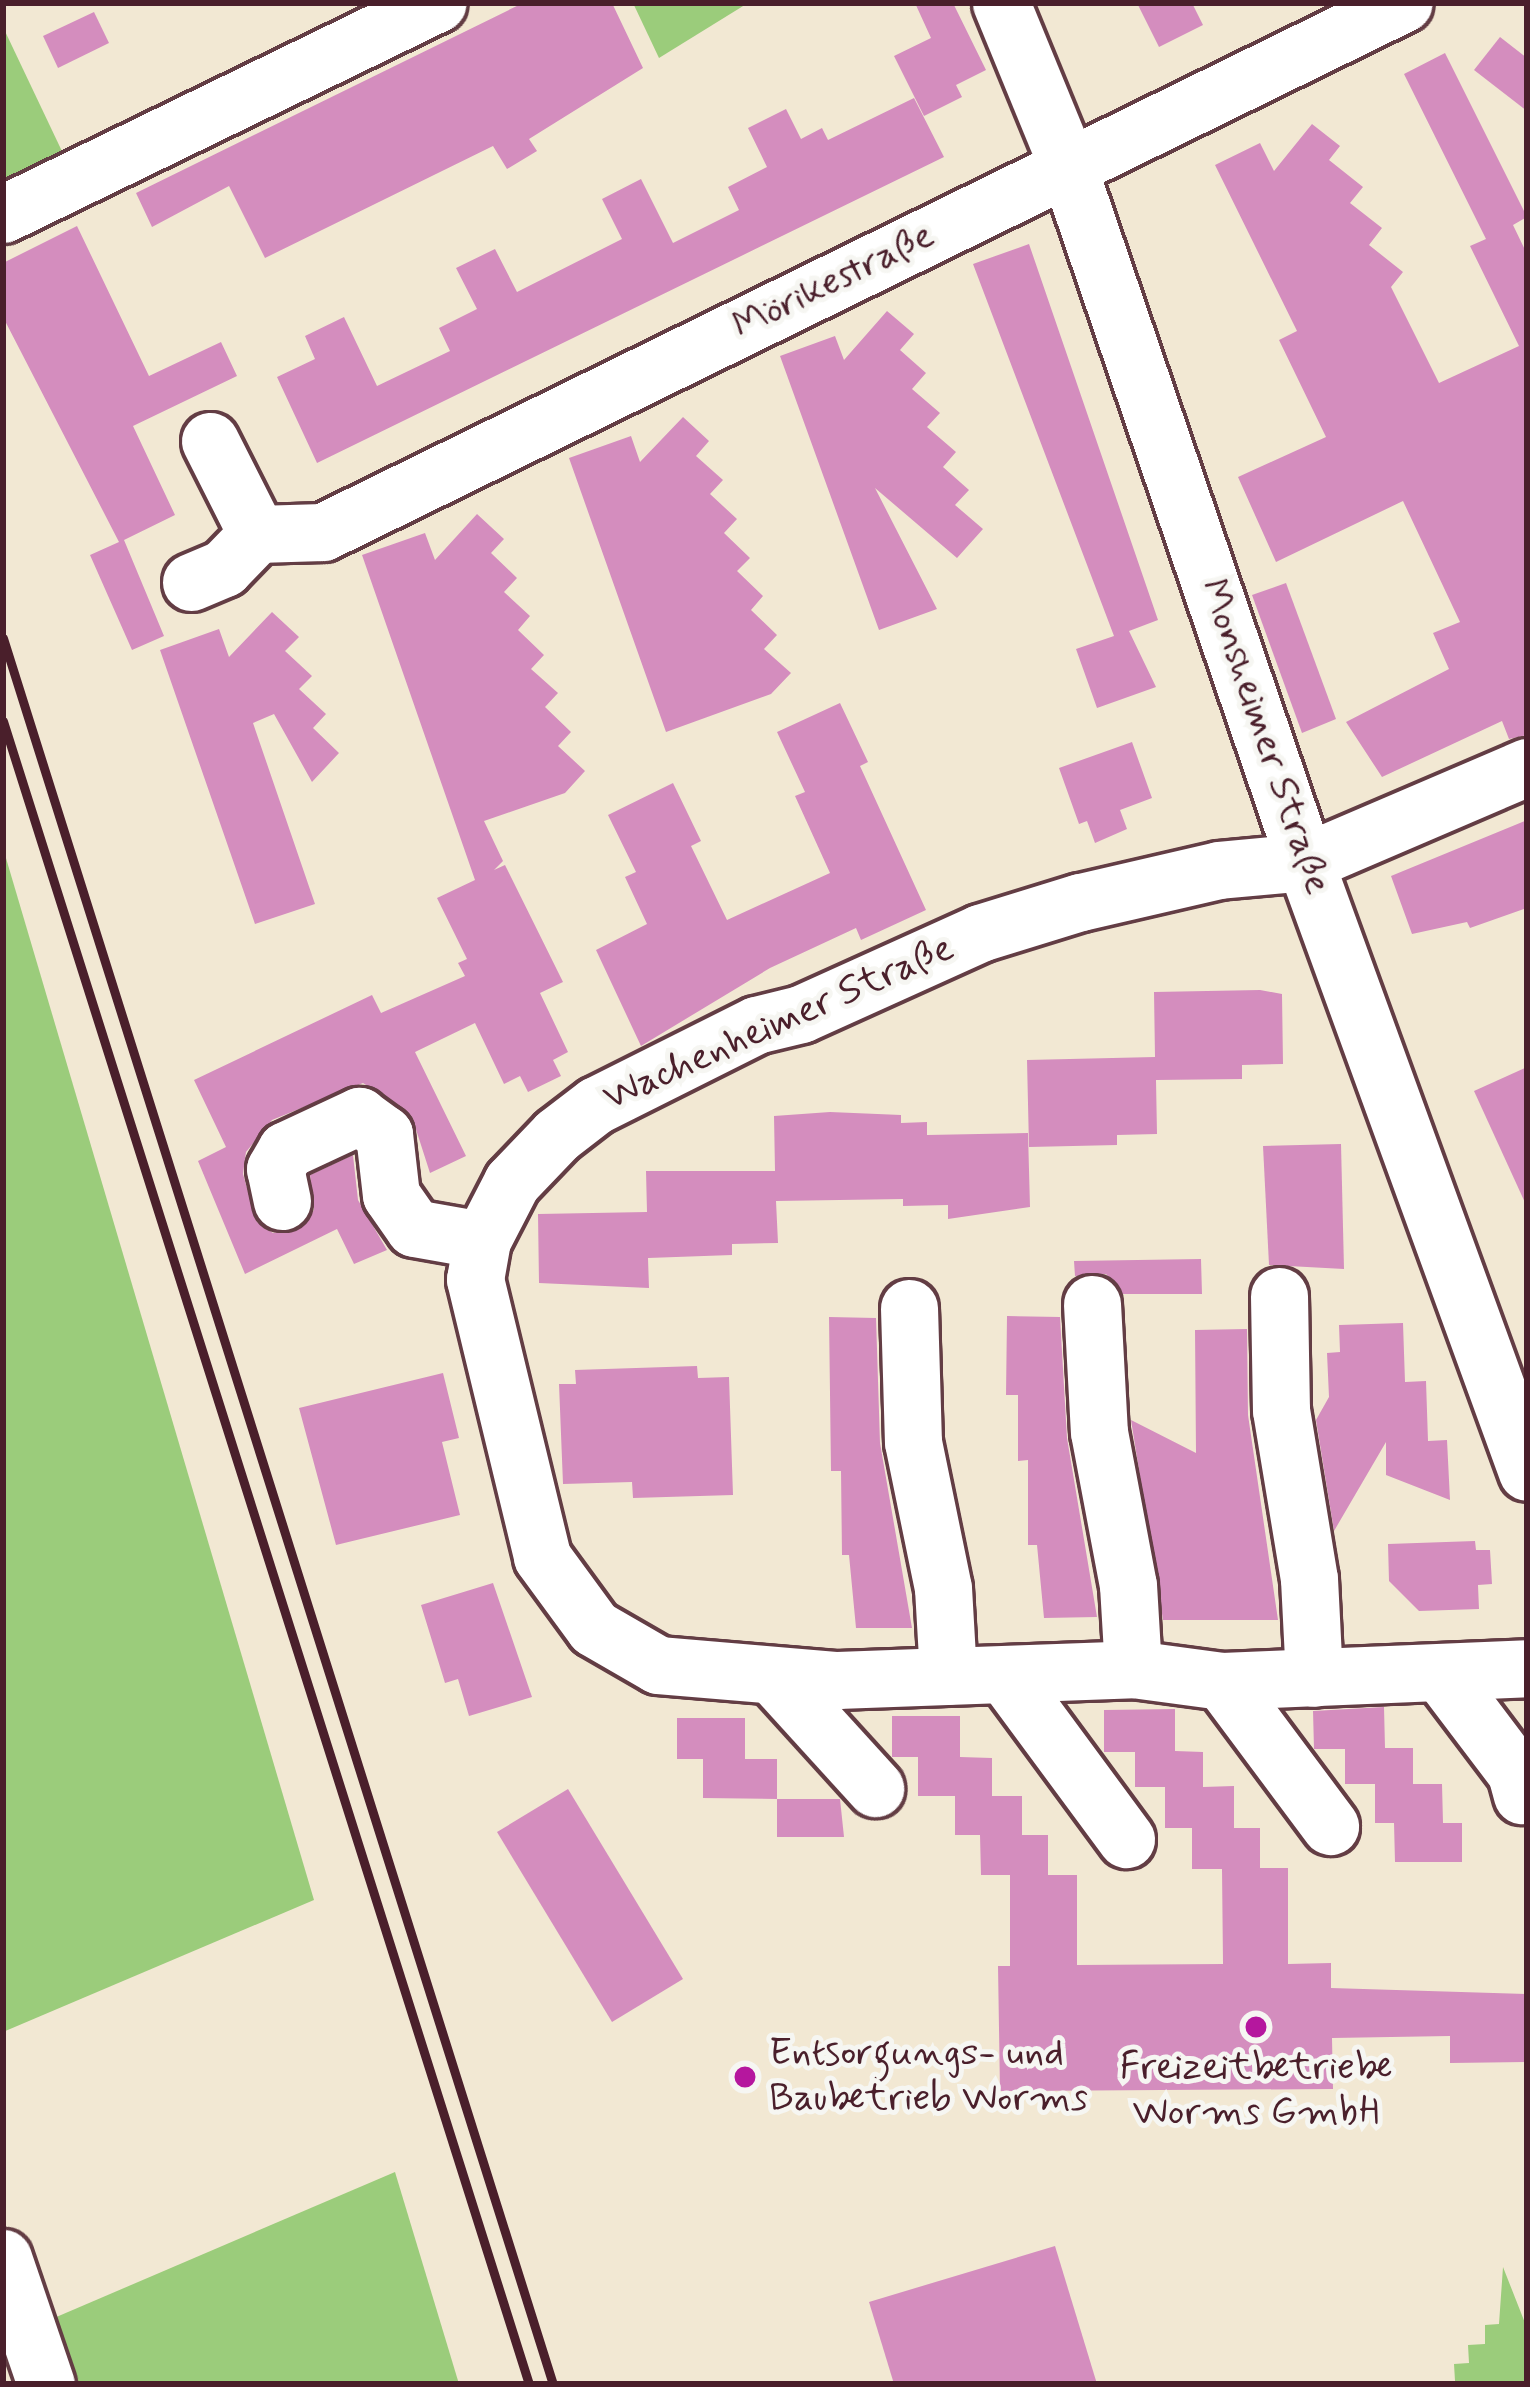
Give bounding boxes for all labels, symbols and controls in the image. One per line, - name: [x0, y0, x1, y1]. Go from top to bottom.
- street label: Mörikestraße: [726, 213, 942, 351]
- street label: Monsheimer Straße: [1189, 576, 1339, 898]
- street label: Wachenheimer Straße: [600, 927, 958, 1121]
- marker: Freizeitbetriebe Worms GmbH: [1243, 2014, 1269, 2040]
- place label: Entsorgungs- und Baubetrieb Worms: [769, 2032, 1090, 2123]
- place label: Freizeitbetriebe Worms GmbH: [1120, 2046, 1392, 2137]
- marker: Entsorgungs- und Baubetrieb Worms: [732, 2064, 758, 2090]

